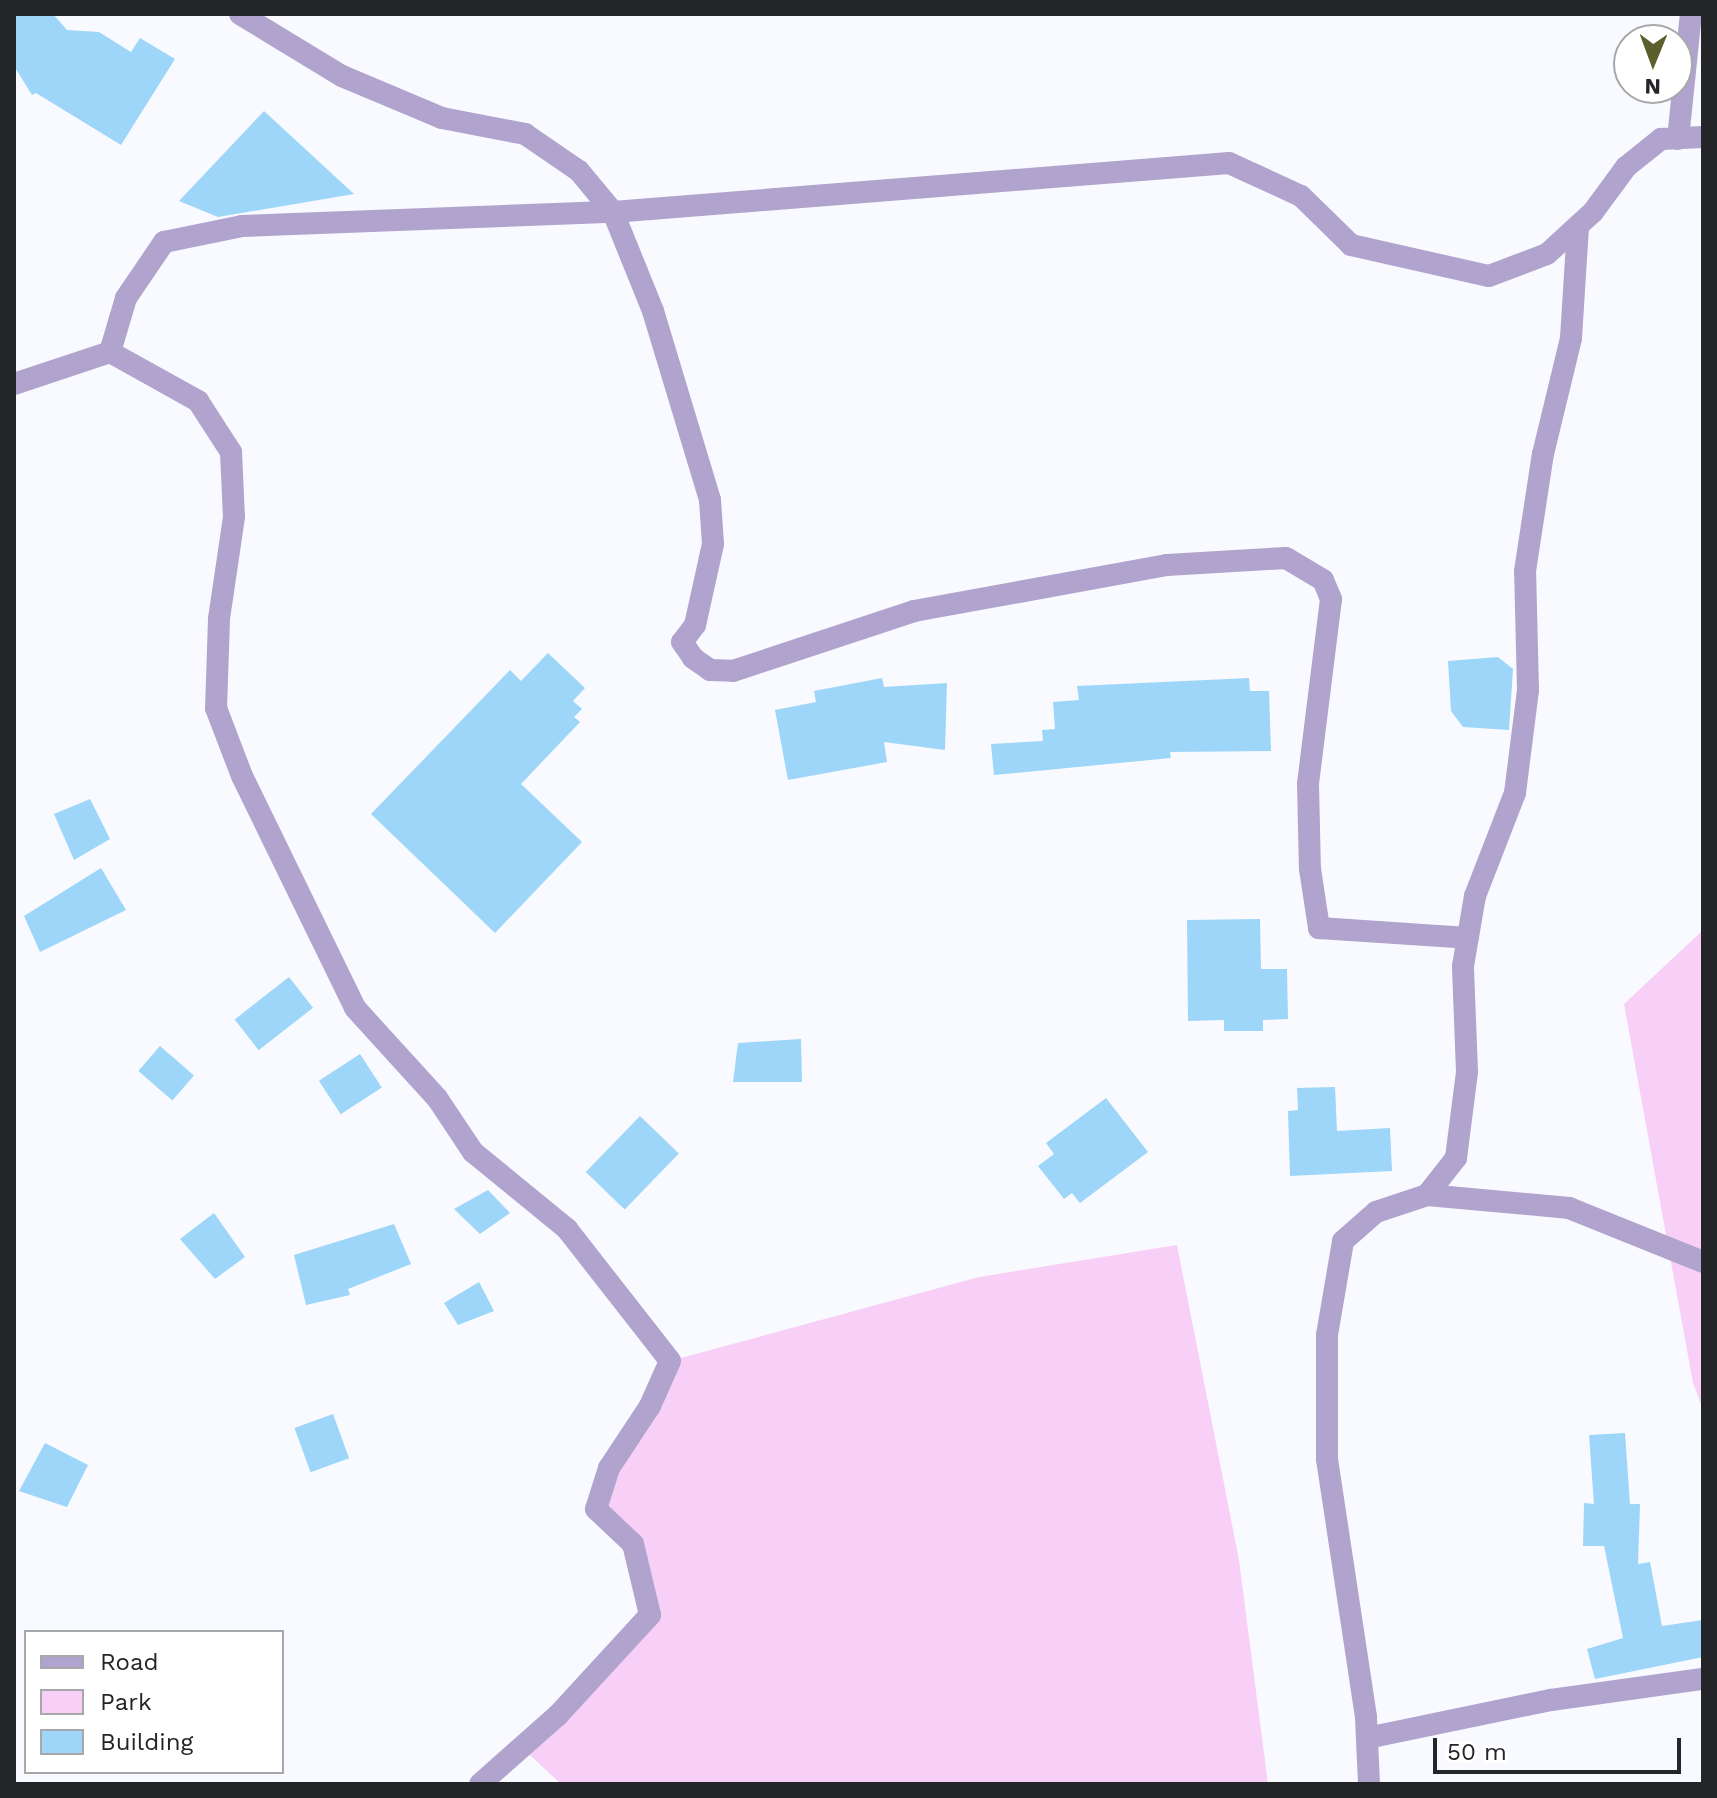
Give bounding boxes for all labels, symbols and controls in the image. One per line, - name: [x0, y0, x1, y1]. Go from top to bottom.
- north arrow: [1613, 24, 1693, 104]
- text: N: [1644, 74, 1661, 99]
- legend: [24, 1630, 284, 1774]
- text: Road: [100, 1648, 159, 1676]
- text: Park: [100, 1688, 152, 1716]
- scale bar: [1437, 1722, 1685, 1772]
- text: Building: [100, 1728, 193, 1756]
- text: 50 m: [1447, 1738, 1507, 1766]

